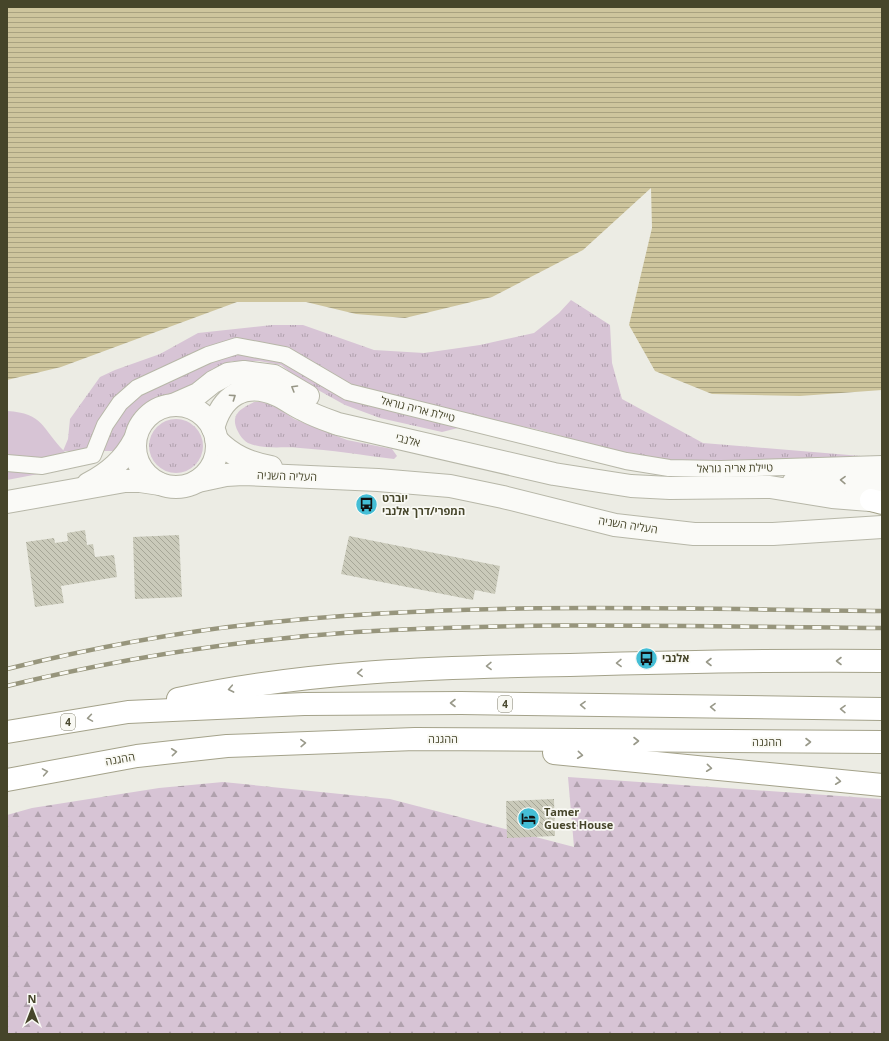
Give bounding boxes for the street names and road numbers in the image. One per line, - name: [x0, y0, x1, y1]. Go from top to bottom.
- street label: טיילת אריה גוראל: [379, 392, 457, 425]
- street label: אלנבי: [394, 429, 422, 450]
- street label: טיילת אריה גוראל: [697, 459, 773, 476]
- street label: העליה השניה: [257, 467, 317, 484]
- street label: העליה השניה: [597, 512, 659, 537]
- road number: 4: [498, 696, 512, 712]
- road number: 4: [61, 714, 75, 730]
- street label: ההגנה: [428, 731, 458, 746]
- street label: ההגנה: [752, 734, 782, 749]
- street label: ההגנה: [104, 749, 136, 768]

